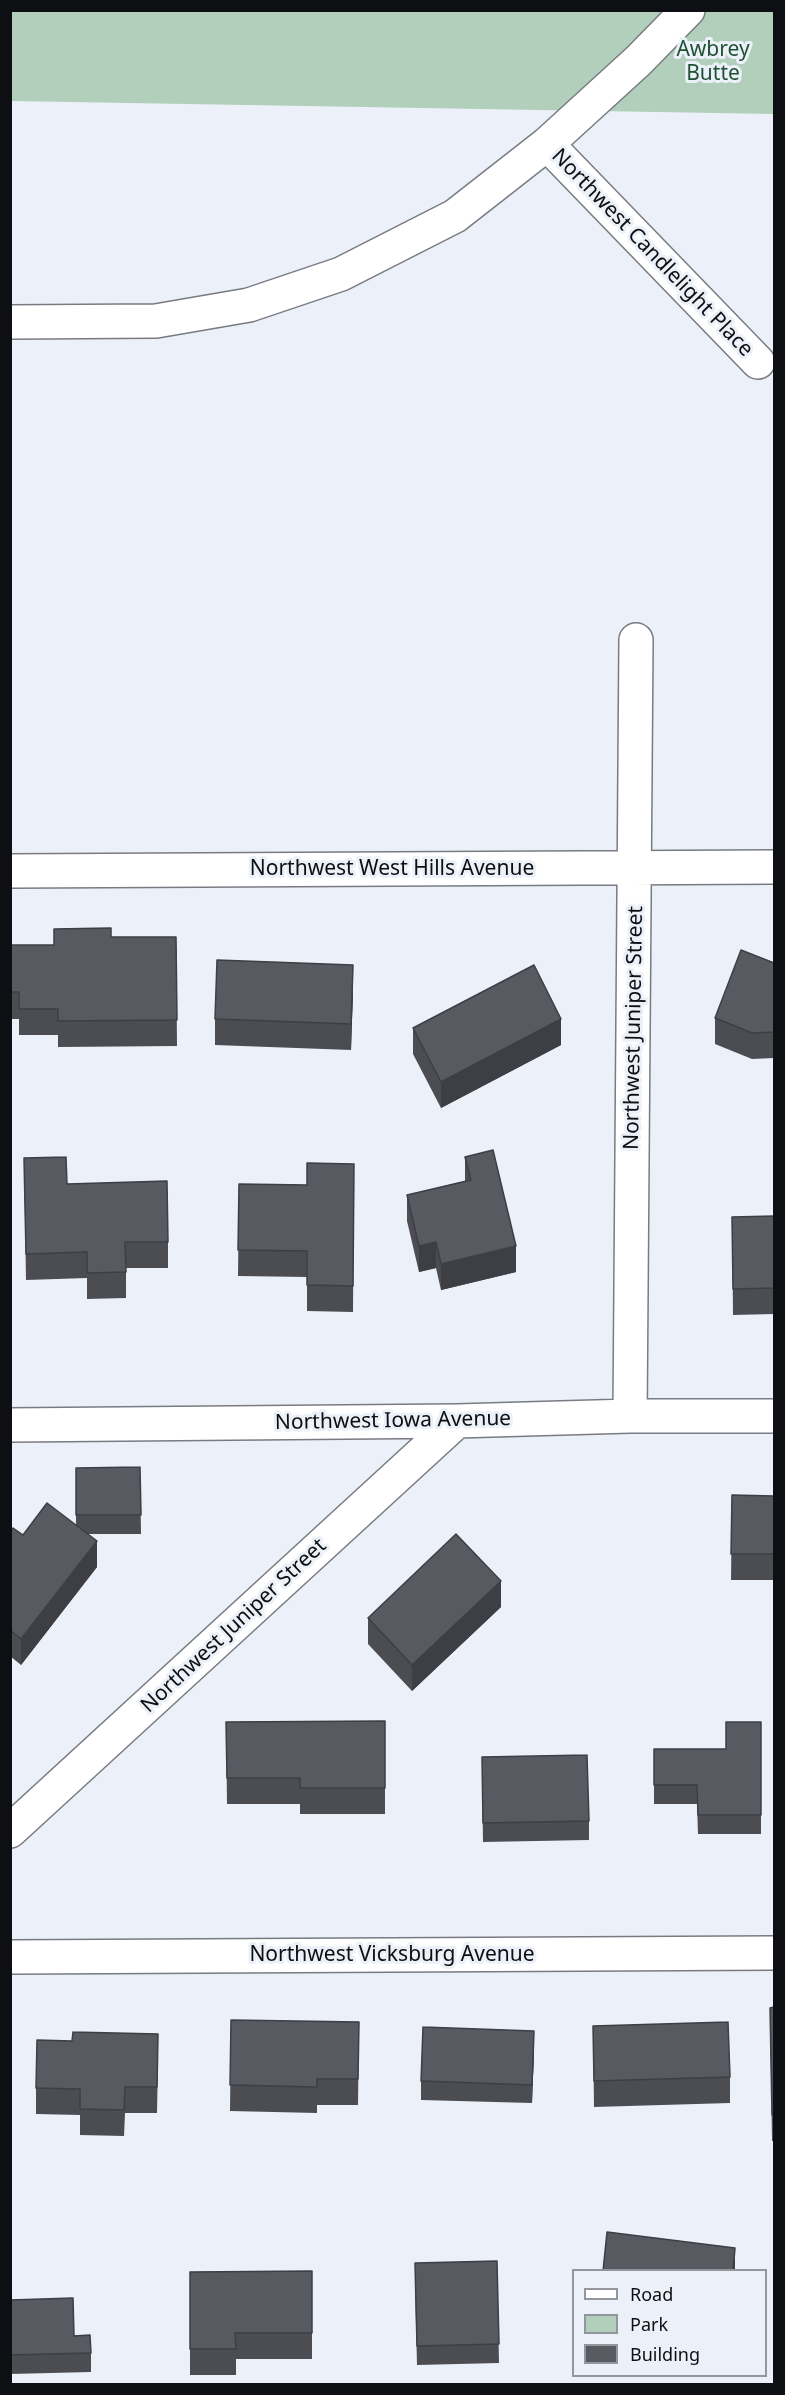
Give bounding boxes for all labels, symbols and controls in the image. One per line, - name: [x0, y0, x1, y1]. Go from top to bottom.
- park label: Awbrey Butte: [676, 37, 750, 87]
- street label: Northwest Candlelight Place: [546, 144, 758, 362]
- street label: Northwest West Hills Avenue: [250, 856, 534, 882]
- street label: Northwest Juniper Street: [619, 906, 649, 1150]
- street label: Northwest Iowa Avenue: [275, 1406, 511, 1436]
- street label: Northwest Juniper Street: [136, 1534, 332, 1718]
- street label: Northwest Vicksburg Avenue: [249, 1942, 535, 1968]
- legend: [572, 2269, 767, 2377]
- text: Road: [630, 2282, 673, 2306]
- text: Park: [630, 2312, 668, 2336]
- text: Building: [630, 2342, 700, 2366]

